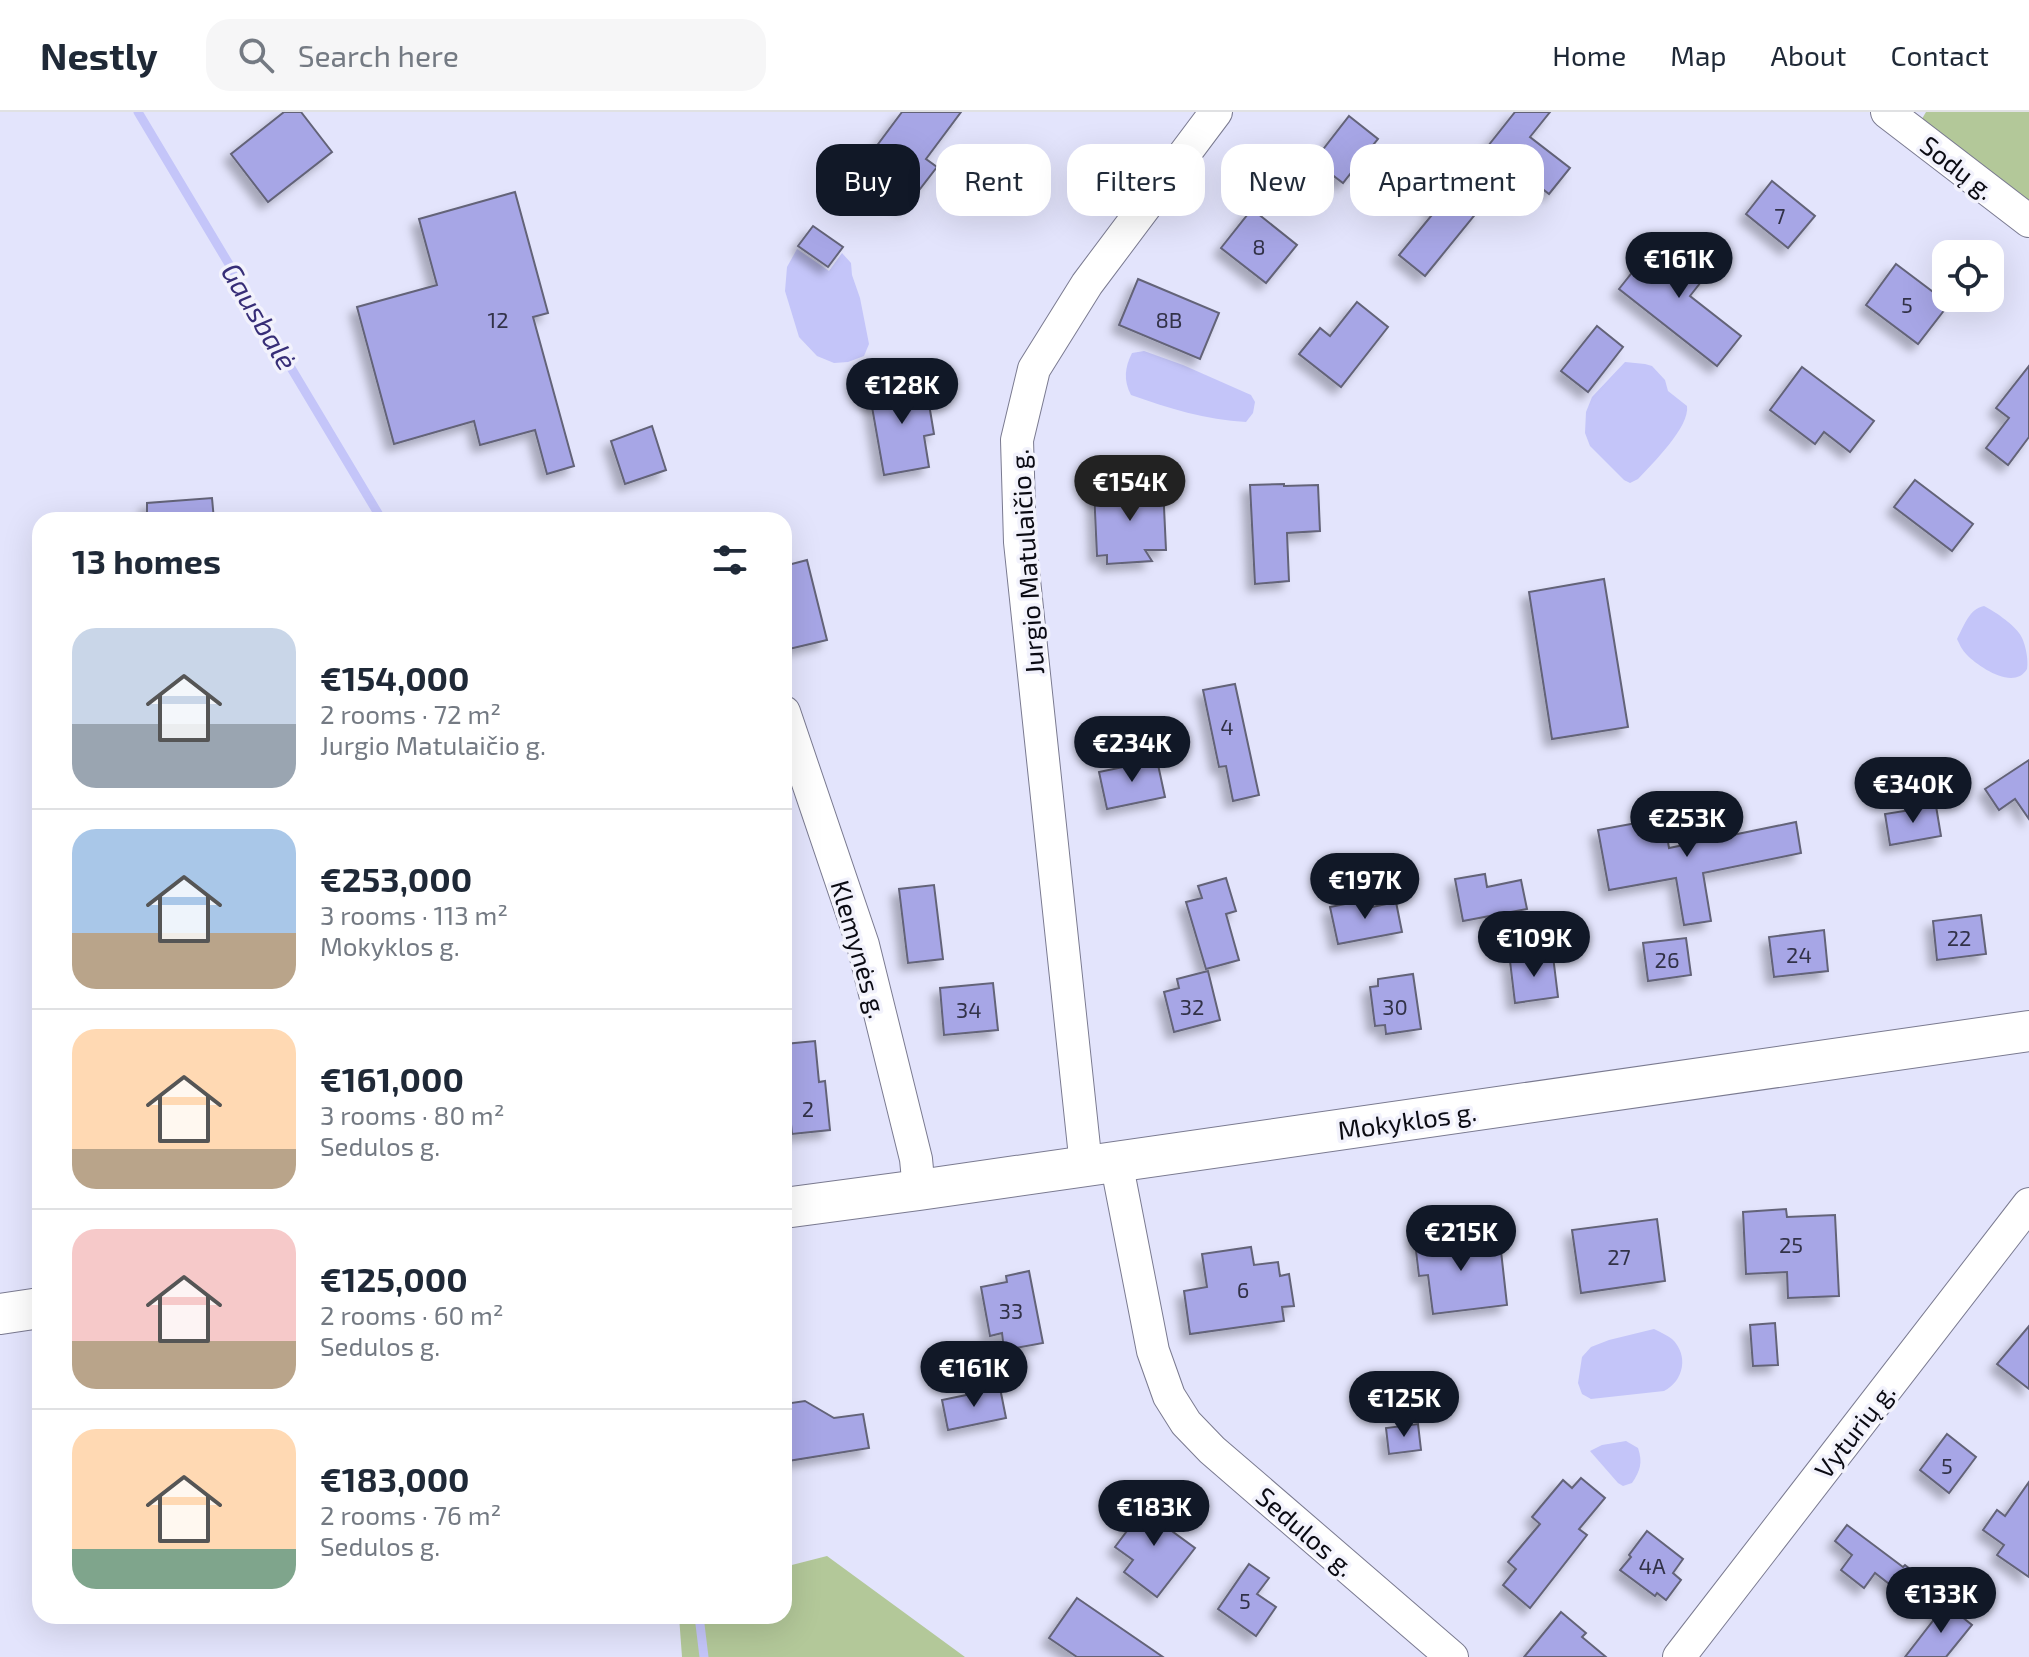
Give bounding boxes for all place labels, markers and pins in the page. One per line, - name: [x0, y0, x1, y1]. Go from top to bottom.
- pin: €161K: [1623, 232, 1735, 300]
- pin: €128K: [846, 358, 958, 426]
- pin: €154K: [1074, 455, 1186, 523]
- pin: €234K: [1076, 716, 1188, 784]
- pin: €340K: [1857, 757, 1969, 825]
- pin: €253K: [1631, 791, 1743, 859]
- pin: €197K: [1309, 853, 1421, 921]
- pin: €109K: [1478, 911, 1590, 979]
- pin: €215K: [1405, 1205, 1517, 1273]
- pin: €161K: [918, 1341, 1030, 1409]
- pin: €125K: [1348, 1371, 1460, 1439]
- pin: €183K: [1098, 1480, 1210, 1548]
- pin: €133K: [1885, 1567, 1997, 1635]

